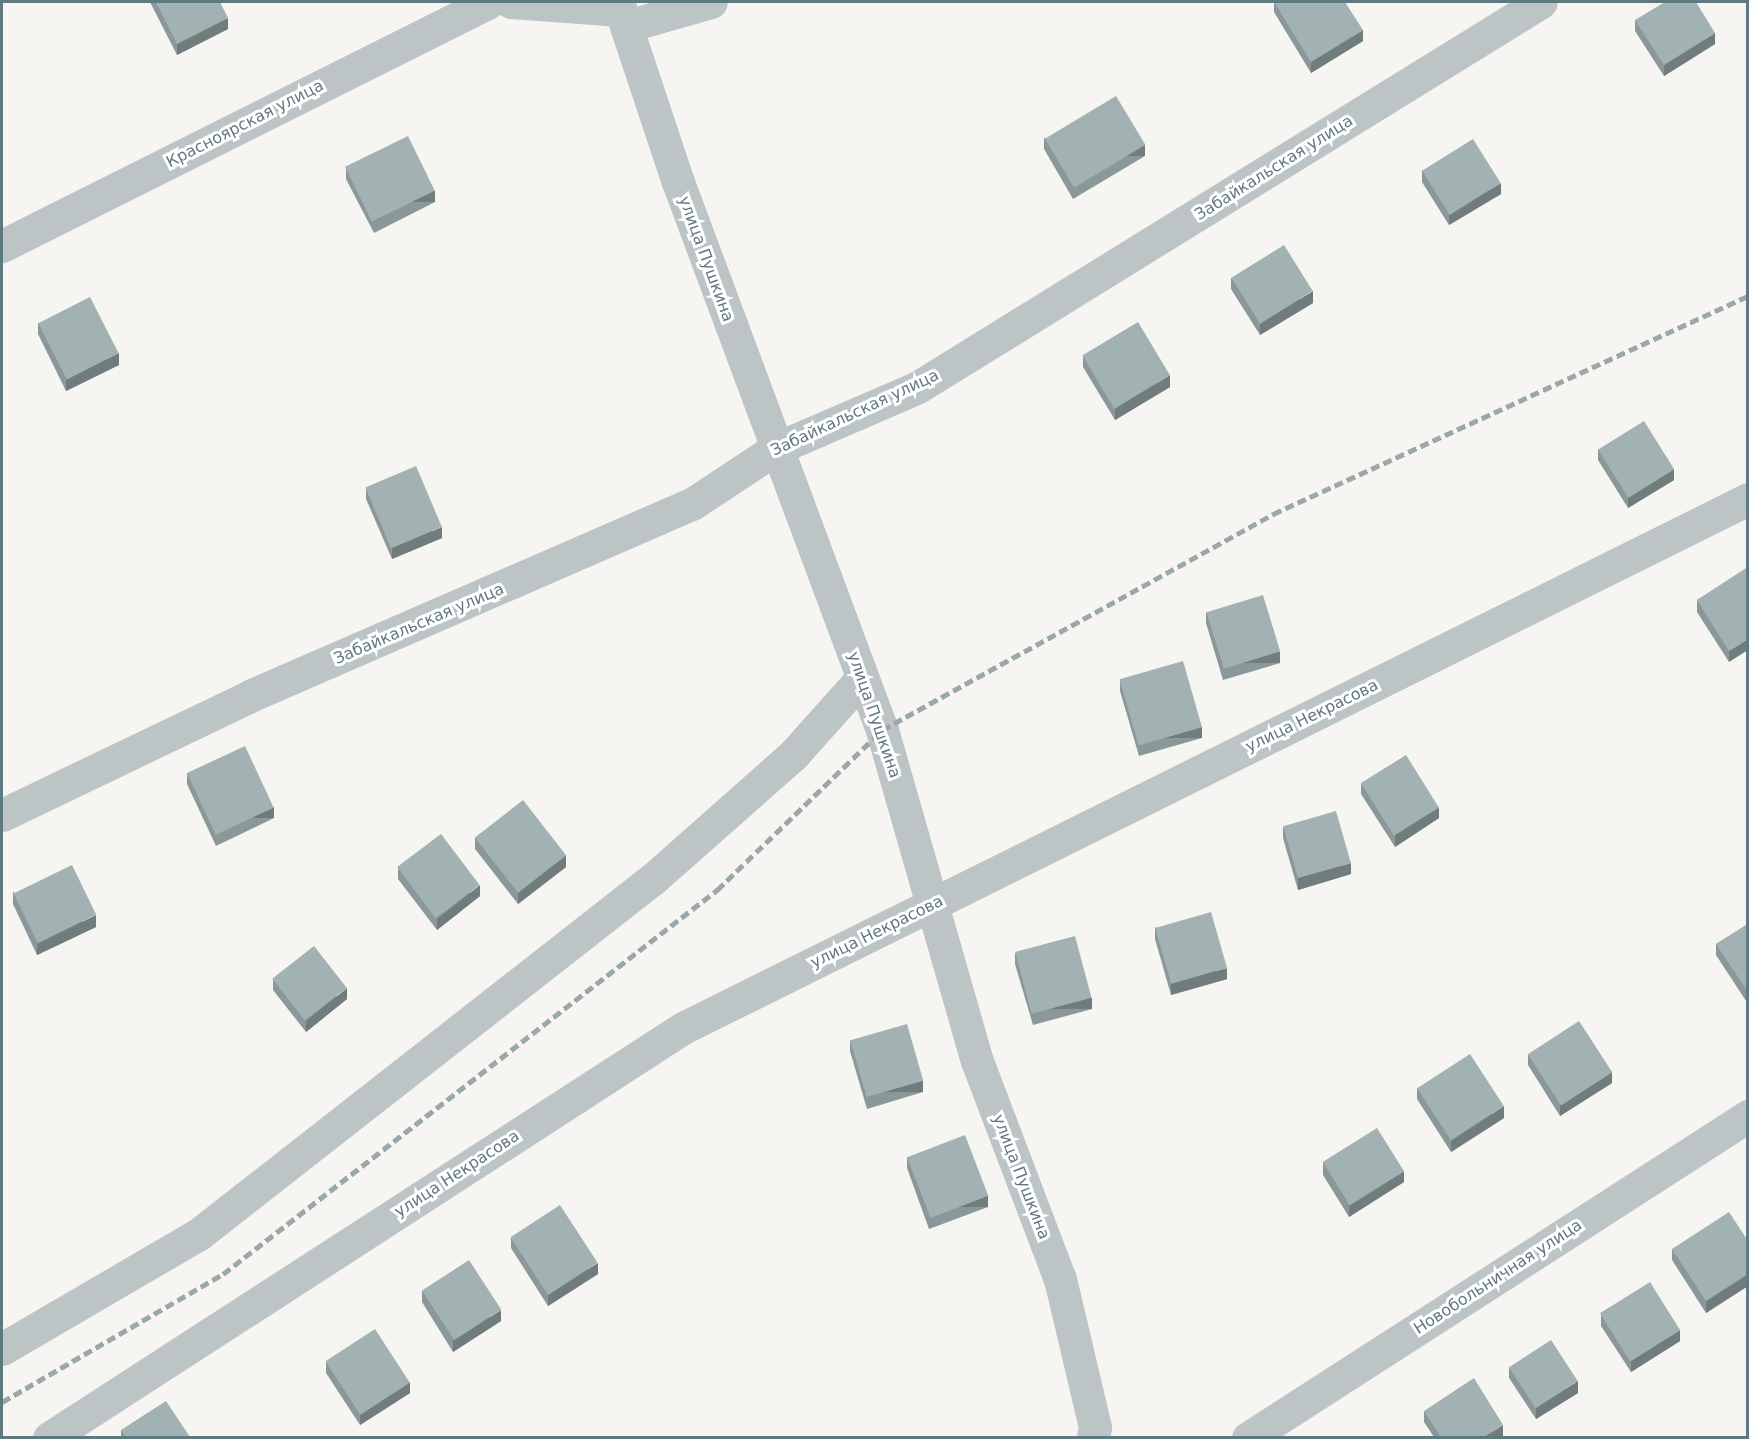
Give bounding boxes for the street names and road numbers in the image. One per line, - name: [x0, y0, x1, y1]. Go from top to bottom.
- street label: Красноярская улица: [163, 76, 327, 172]
- street label: Забайкальская улица: [1191, 111, 1357, 225]
- street label: улица Пушкина: [674, 194, 738, 324]
- street label: Забайкальская улица: [768, 366, 942, 460]
- street label: Забайкальская улица: [331, 579, 507, 669]
- street label: улица Пушкина: [843, 649, 905, 781]
- street label: улица Некрасова: [1243, 676, 1381, 756]
- street label: улица Некрасова: [808, 892, 946, 972]
- street label: улица Пушкина: [988, 1112, 1054, 1242]
- street label: улица Некрасова: [391, 1126, 523, 1222]
- street label: Новобольничная улица: [1410, 1215, 1586, 1339]

